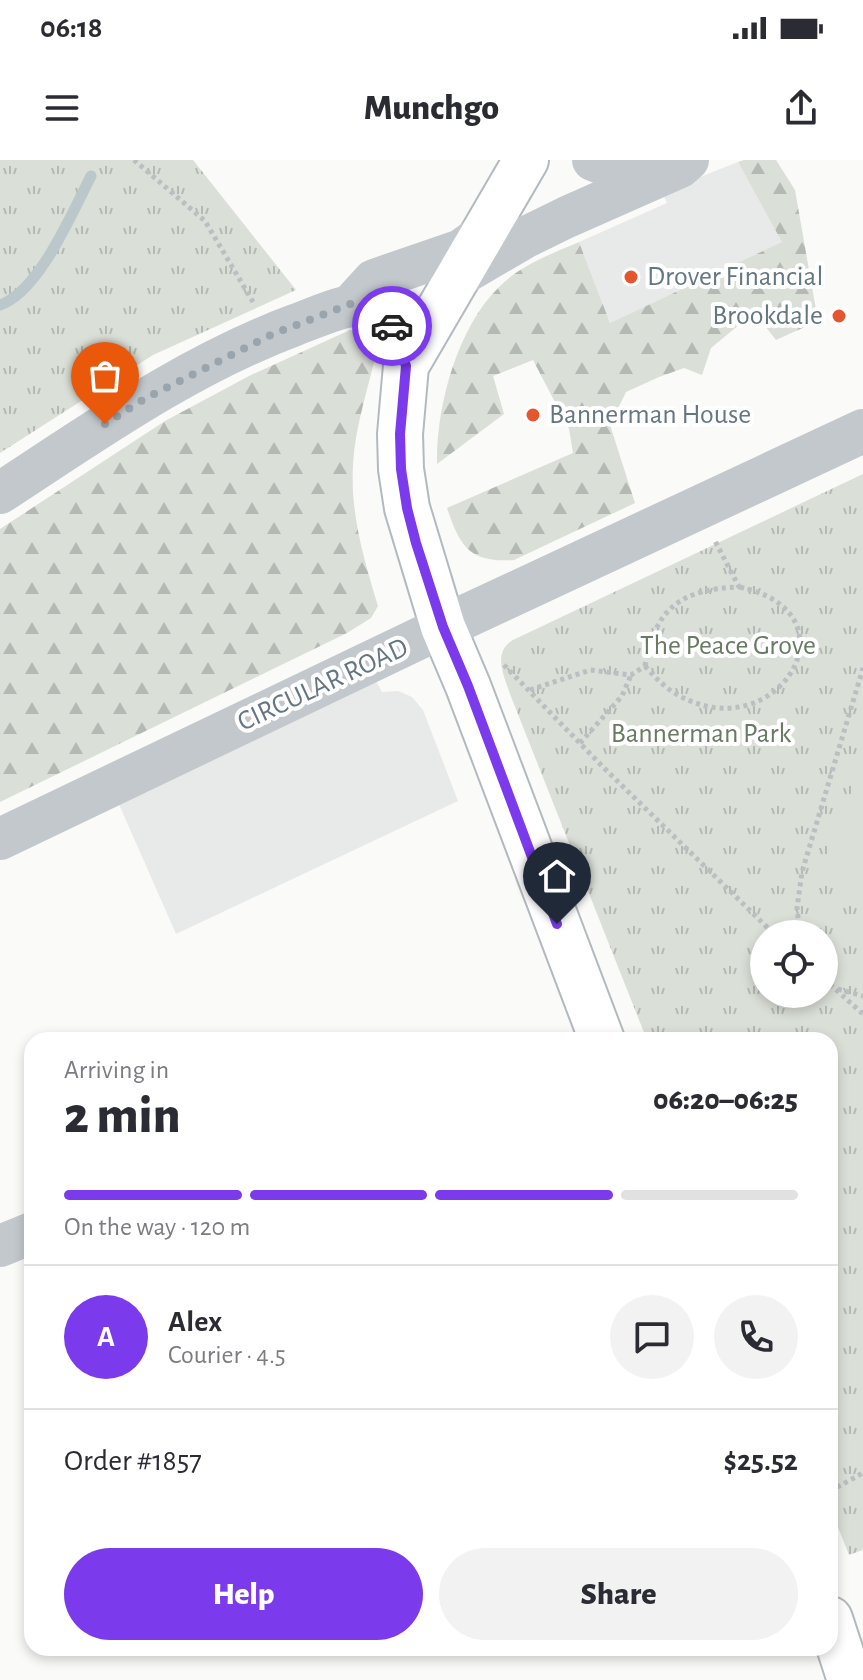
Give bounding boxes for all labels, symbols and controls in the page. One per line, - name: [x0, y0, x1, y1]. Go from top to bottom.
- text: 06:18: [40, 13, 103, 43]
- icon: menu: [40, 86, 84, 130]
- icon: share: [779, 86, 823, 130]
- text: Munchgo: [364, 90, 499, 126]
- place label: Drover Financial: [647, 263, 823, 291]
- marker: Drover Financial: [622, 268, 640, 286]
- courier: [352, 286, 432, 366]
- place label: Brookdale: [712, 302, 823, 330]
- icon: car: [370, 304, 414, 348]
- marker: Brookdale: [830, 307, 848, 325]
- pin: [71, 342, 139, 424]
- icon: bag: [83, 354, 127, 398]
- place label: Bannerman House: [549, 401, 751, 429]
- marker: Bannerman House: [524, 406, 542, 424]
- park label: The Peace Grove: [640, 632, 816, 660]
- street label: CIRCULAR ROAD: [234, 633, 412, 737]
- park label: Bannerman Park: [611, 720, 792, 748]
- pin: [523, 842, 591, 924]
- icon: home: [535, 854, 579, 898]
- map controls: [750, 920, 838, 1008]
- button: locate: [750, 920, 838, 1008]
- text: Arriving in: [64, 1057, 169, 1083]
- text: 06:20–06:25: [653, 1085, 798, 1115]
- text: 2 min: [64, 1090, 180, 1142]
- text: On the way · 120 m: [64, 1214, 250, 1240]
- button: chat: [610, 1295, 694, 1379]
- button: phone: [714, 1295, 798, 1379]
- text: Alex: [168, 1307, 222, 1337]
- text: A: [97, 1322, 115, 1352]
- text: Courier · 4.5: [168, 1342, 286, 1368]
- text: Order #1857: [64, 1446, 202, 1476]
- text: $25.52: [723, 1446, 798, 1476]
- button: Help: [64, 1548, 423, 1640]
- button: Share: [439, 1548, 798, 1640]

